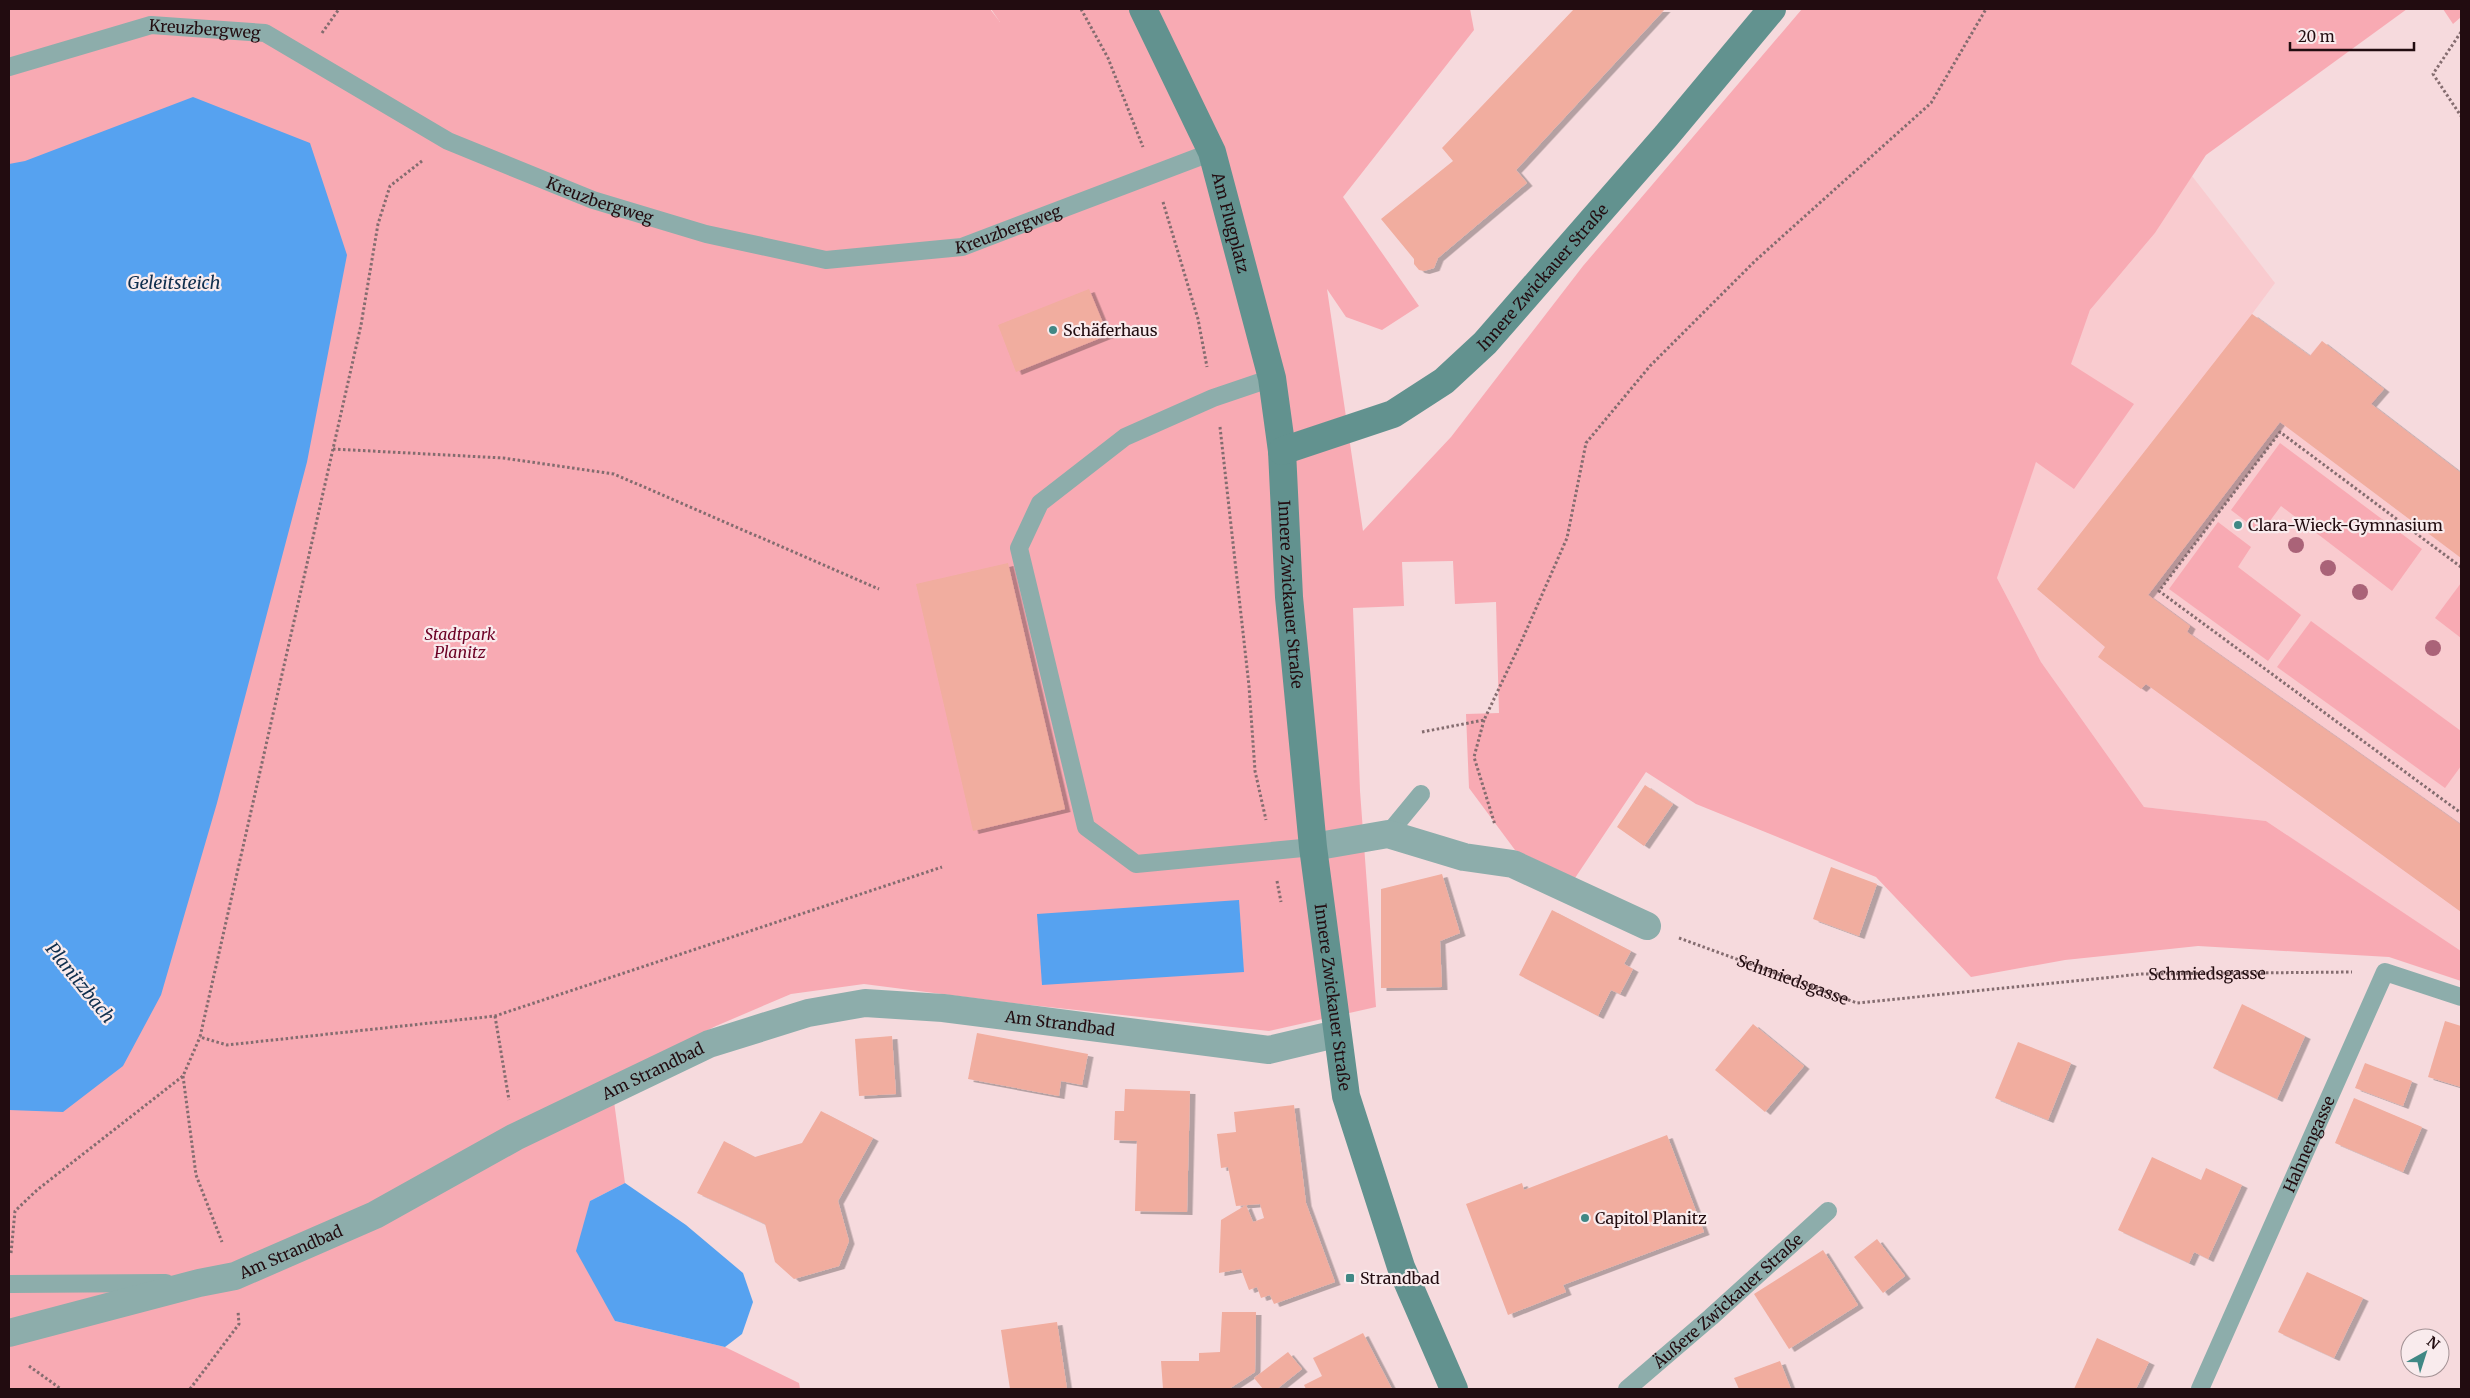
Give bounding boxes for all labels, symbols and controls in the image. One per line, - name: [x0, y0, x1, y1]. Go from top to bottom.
- street label: Kreuzbergweg: [148, 15, 262, 43]
- scale bar: [2290, 20, 2414, 52]
- text: 20 m: [2298, 27, 2335, 46]
- street label: Am Flugplatz: [1208, 169, 1254, 276]
- street label: Kreuzbergweg: [543, 172, 656, 228]
- street label: Kreuzbergweg: [954, 200, 1064, 258]
- street label: Innere Zwickauer Straße: [1473, 200, 1612, 355]
- water label: Geleitsteich: [127, 271, 221, 294]
- place label: Schäferhaus: [1063, 320, 1158, 340]
- marker: Schäferhaus: [1047, 324, 1059, 336]
- street label: Innere Zwickauer Straße: [1274, 500, 1308, 690]
- place label: Clara-Wieck-Gymnasium: [2248, 515, 2443, 535]
- marker: Clara-Wieck-Gymnasium: [2232, 519, 2244, 531]
- park label: Stadtpark Planitz: [424, 624, 496, 662]
- street label: Innere Zwickauer Straße: [1311, 902, 1355, 1092]
- water label: Planitzbach: [41, 938, 120, 1028]
- street label: Schmiedsgasse: [1734, 950, 1851, 1009]
- street label: Schmiedsgasse: [2148, 963, 2266, 984]
- street label: Am Strandbad: [1003, 1006, 1116, 1040]
- street label: Am Strandbad: [598, 1038, 707, 1104]
- street label: Hahnengasse: [2279, 1093, 2339, 1195]
- place label: Capitol Planitz: [1595, 1208, 1707, 1228]
- marker: Capitol Planitz: [1579, 1212, 1591, 1224]
- street label: Am Strandbad: [235, 1220, 346, 1283]
- street label: Äußere Zwickauer Straße: [1648, 1229, 1807, 1373]
- place label: Strandbad: [1360, 1268, 1440, 1288]
- marker: Strandbad: [1344, 1272, 1356, 1284]
- north arrow: [2400, 1328, 2450, 1378]
- text: N: [2423, 1332, 2443, 1353]

